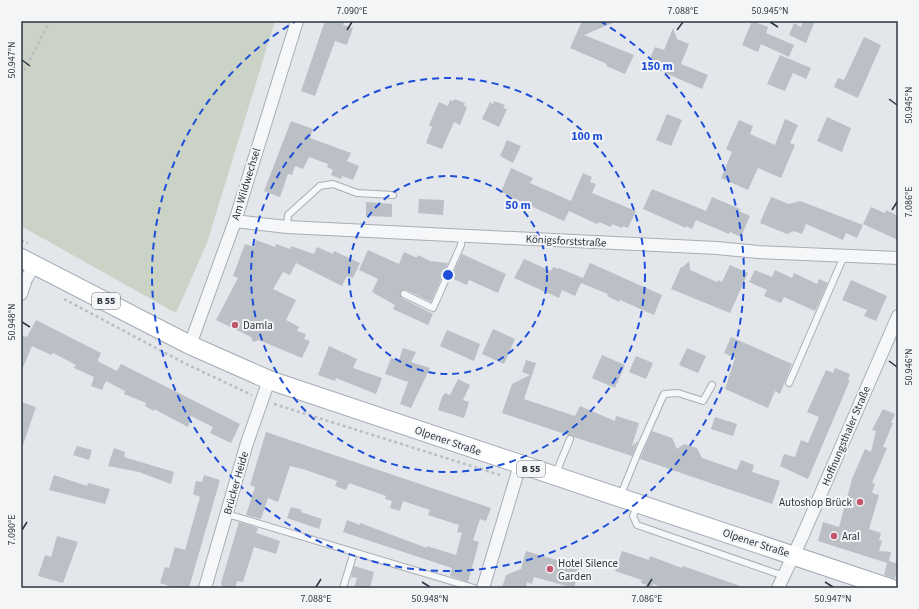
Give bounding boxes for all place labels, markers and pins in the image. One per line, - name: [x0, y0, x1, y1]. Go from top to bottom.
- centre of rings: [441, 268, 455, 282]
- place label: Damla: [243, 318, 273, 333]
- marker: Damla: [230, 320, 240, 330]
- place label: Autoshop Brück: [779, 495, 853, 510]
- marker: Autoshop Brück: [855, 497, 865, 507]
- place label: Aral: [842, 529, 860, 544]
- marker: Aral: [829, 531, 839, 541]
- place label: Hotel Silence Garden: [558, 556, 619, 584]
- marker: Hotel Silence Garden: [545, 564, 555, 574]

